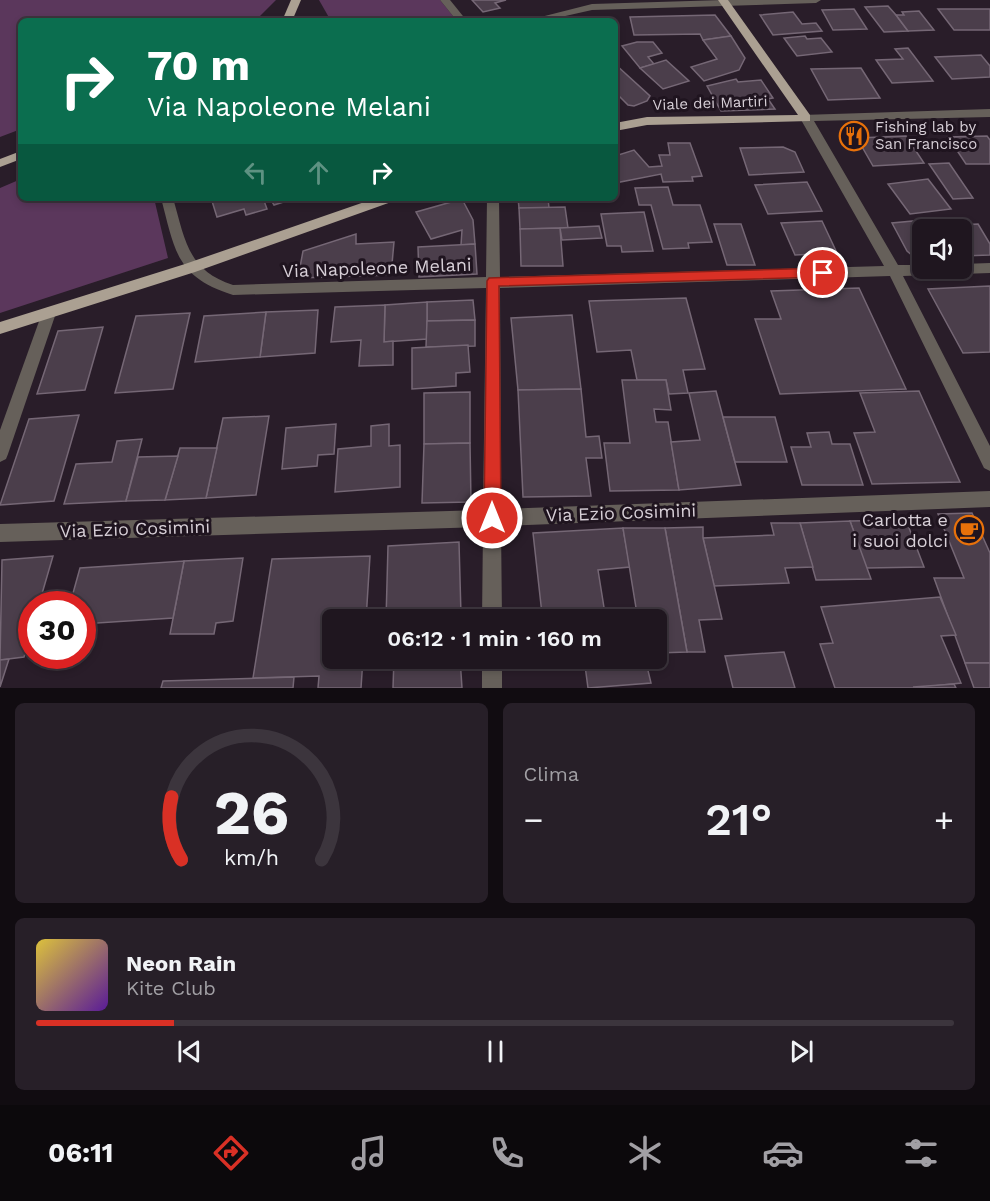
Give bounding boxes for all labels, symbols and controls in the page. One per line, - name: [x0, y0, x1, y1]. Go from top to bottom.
- text: 70 m: [147, 41, 250, 90]
- icon: right: [48, 42, 126, 120]
- text: Via Napoleone Melani: [147, 91, 431, 123]
- street label: Viale dei Martiri: [652, 92, 768, 114]
- place label: Fishing lab by San Francisco: [875, 118, 977, 153]
- restaurant icon: Fishing lab by San Francisco: [838, 120, 870, 152]
- icon: left: [239, 156, 272, 189]
- icon: ahead: [302, 156, 335, 189]
- icon: right: [365, 156, 398, 189]
- map controls: [912, 219, 972, 279]
- button: sound: [912, 219, 972, 279]
- pin: [797, 247, 848, 298]
- street label: Via Napoleone Melani: [282, 254, 472, 281]
- icon: arrive: [806, 256, 839, 289]
- position arrow: [460, 486, 524, 550]
- street label: Via Ezio Cosimini: [545, 499, 697, 526]
- place label: Carlotta e i suoi dolci: [852, 509, 948, 551]
- cafe icon: Carlotta e i suoi dolci: [953, 514, 985, 546]
- street label: Via Ezio Cosimini: [59, 515, 211, 542]
- speed limit sign: 30: [18, 591, 96, 669]
- text: 06:12 · 1 min · 160 m: [387, 626, 602, 651]
- text: Clima: [524, 762, 579, 786]
- text: 26: [213, 776, 289, 849]
- text: 21°: [705, 793, 772, 846]
- text: −: [524, 800, 543, 839]
- text: +: [934, 800, 954, 839]
- text: km/h: [224, 845, 279, 870]
- text: Neon Rain: [126, 951, 236, 976]
- text: Kite Club: [126, 976, 216, 1000]
- icon: previous: [173, 1035, 206, 1068]
- icon: pause: [479, 1035, 512, 1068]
- icon: next: [785, 1035, 818, 1068]
- icon: directions: [210, 1132, 252, 1174]
- icon: music: [348, 1132, 390, 1174]
- icon: phone: [486, 1132, 528, 1174]
- icon: climate: [624, 1132, 666, 1174]
- icon: car: [762, 1132, 804, 1174]
- icon: filters: [900, 1132, 942, 1174]
- text: 06:11: [48, 1137, 113, 1169]

